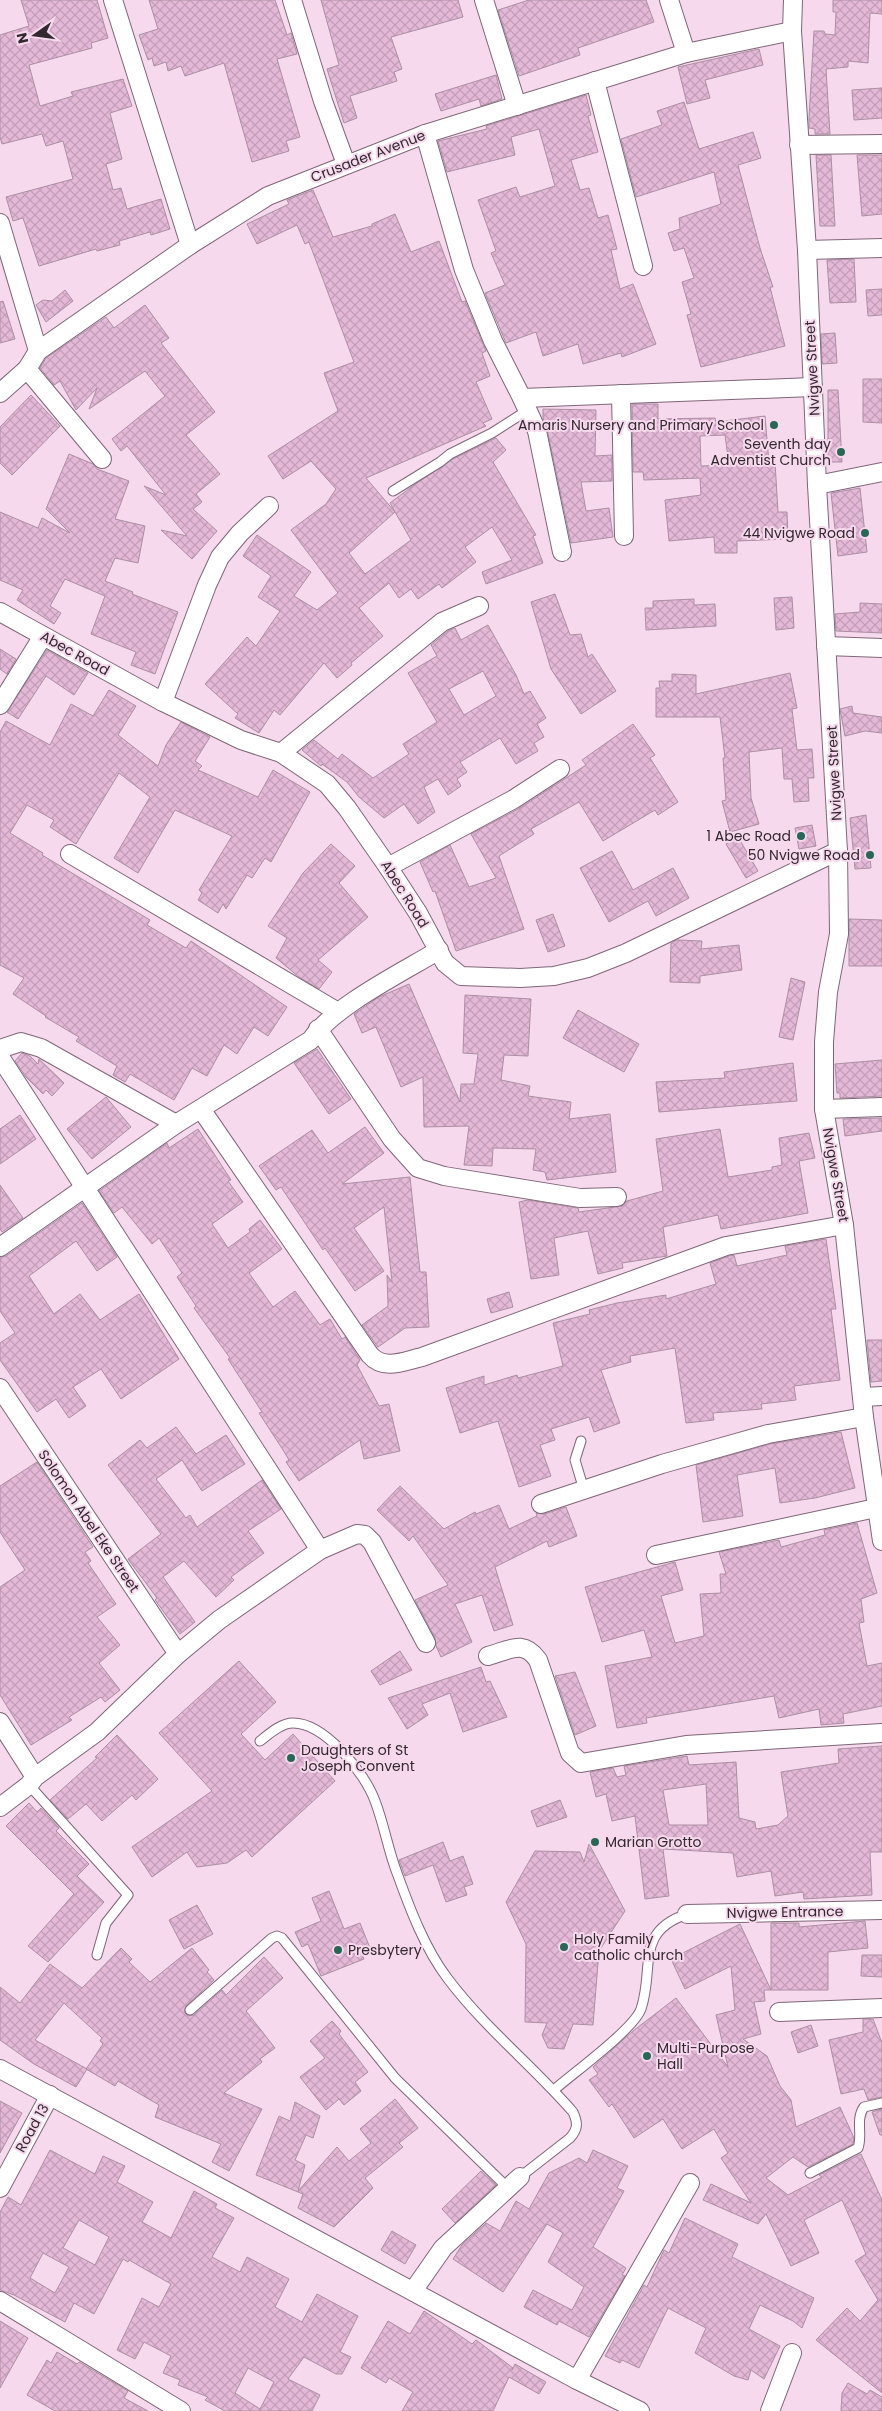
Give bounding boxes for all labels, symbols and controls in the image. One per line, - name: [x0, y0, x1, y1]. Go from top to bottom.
- north arrow: [10, 10, 60, 60]
- text: N: [11, 31, 33, 46]
- street label: Crusader Avenue: [308, 125, 429, 187]
- street label: Nvigwe Street: [800, 320, 824, 416]
- place label: Amaris Nursery and Primary School: [518, 415, 764, 435]
- marker: Amaris Nursery and Primary School: [768, 419, 780, 431]
- place label: Seventh day Adventist Church: [711, 434, 831, 470]
- marker: Seventh day Adventist Church: [835, 446, 847, 458]
- place label: 44 Nvigwe Road: [743, 523, 855, 543]
- marker: 44 Nvigwe Road: [859, 527, 871, 539]
- street label: Abec Road: [37, 626, 113, 680]
- street label: Nvigwe Street: [822, 725, 846, 821]
- place label: 1 Abec Road: [707, 826, 791, 846]
- marker: 1 Abec Road: [795, 830, 807, 842]
- place label: 50 Nvigwe Road: [748, 845, 860, 865]
- marker: 50 Nvigwe Road: [864, 849, 876, 861]
- street label: Abec Road: [376, 856, 434, 932]
- street label: Nvigwe Street: [818, 1126, 854, 1224]
- street label: Solomon Abel Eke Street: [34, 1446, 144, 1596]
- place label: Daughters of St Joseph Convent: [301, 1740, 415, 1776]
- marker: Daughters of St Joseph Convent: [285, 1752, 297, 1764]
- place label: Marian Grotto: [605, 1832, 702, 1852]
- marker: Marian Grotto: [589, 1836, 601, 1848]
- street label: Nvigwe Entrance: [727, 1901, 844, 1923]
- place label: Holy Family catholic church: [574, 1929, 683, 1965]
- place label: Presbytery: [348, 1940, 422, 1960]
- marker: Holy Family catholic church: [558, 1941, 570, 1953]
- marker: Presbytery: [332, 1944, 344, 1956]
- place label: Multi-Purpose Hall: [657, 2038, 755, 2074]
- marker: Multi-Purpose Hall: [641, 2050, 653, 2062]
- street label: Road 13: [10, 2100, 54, 2156]

